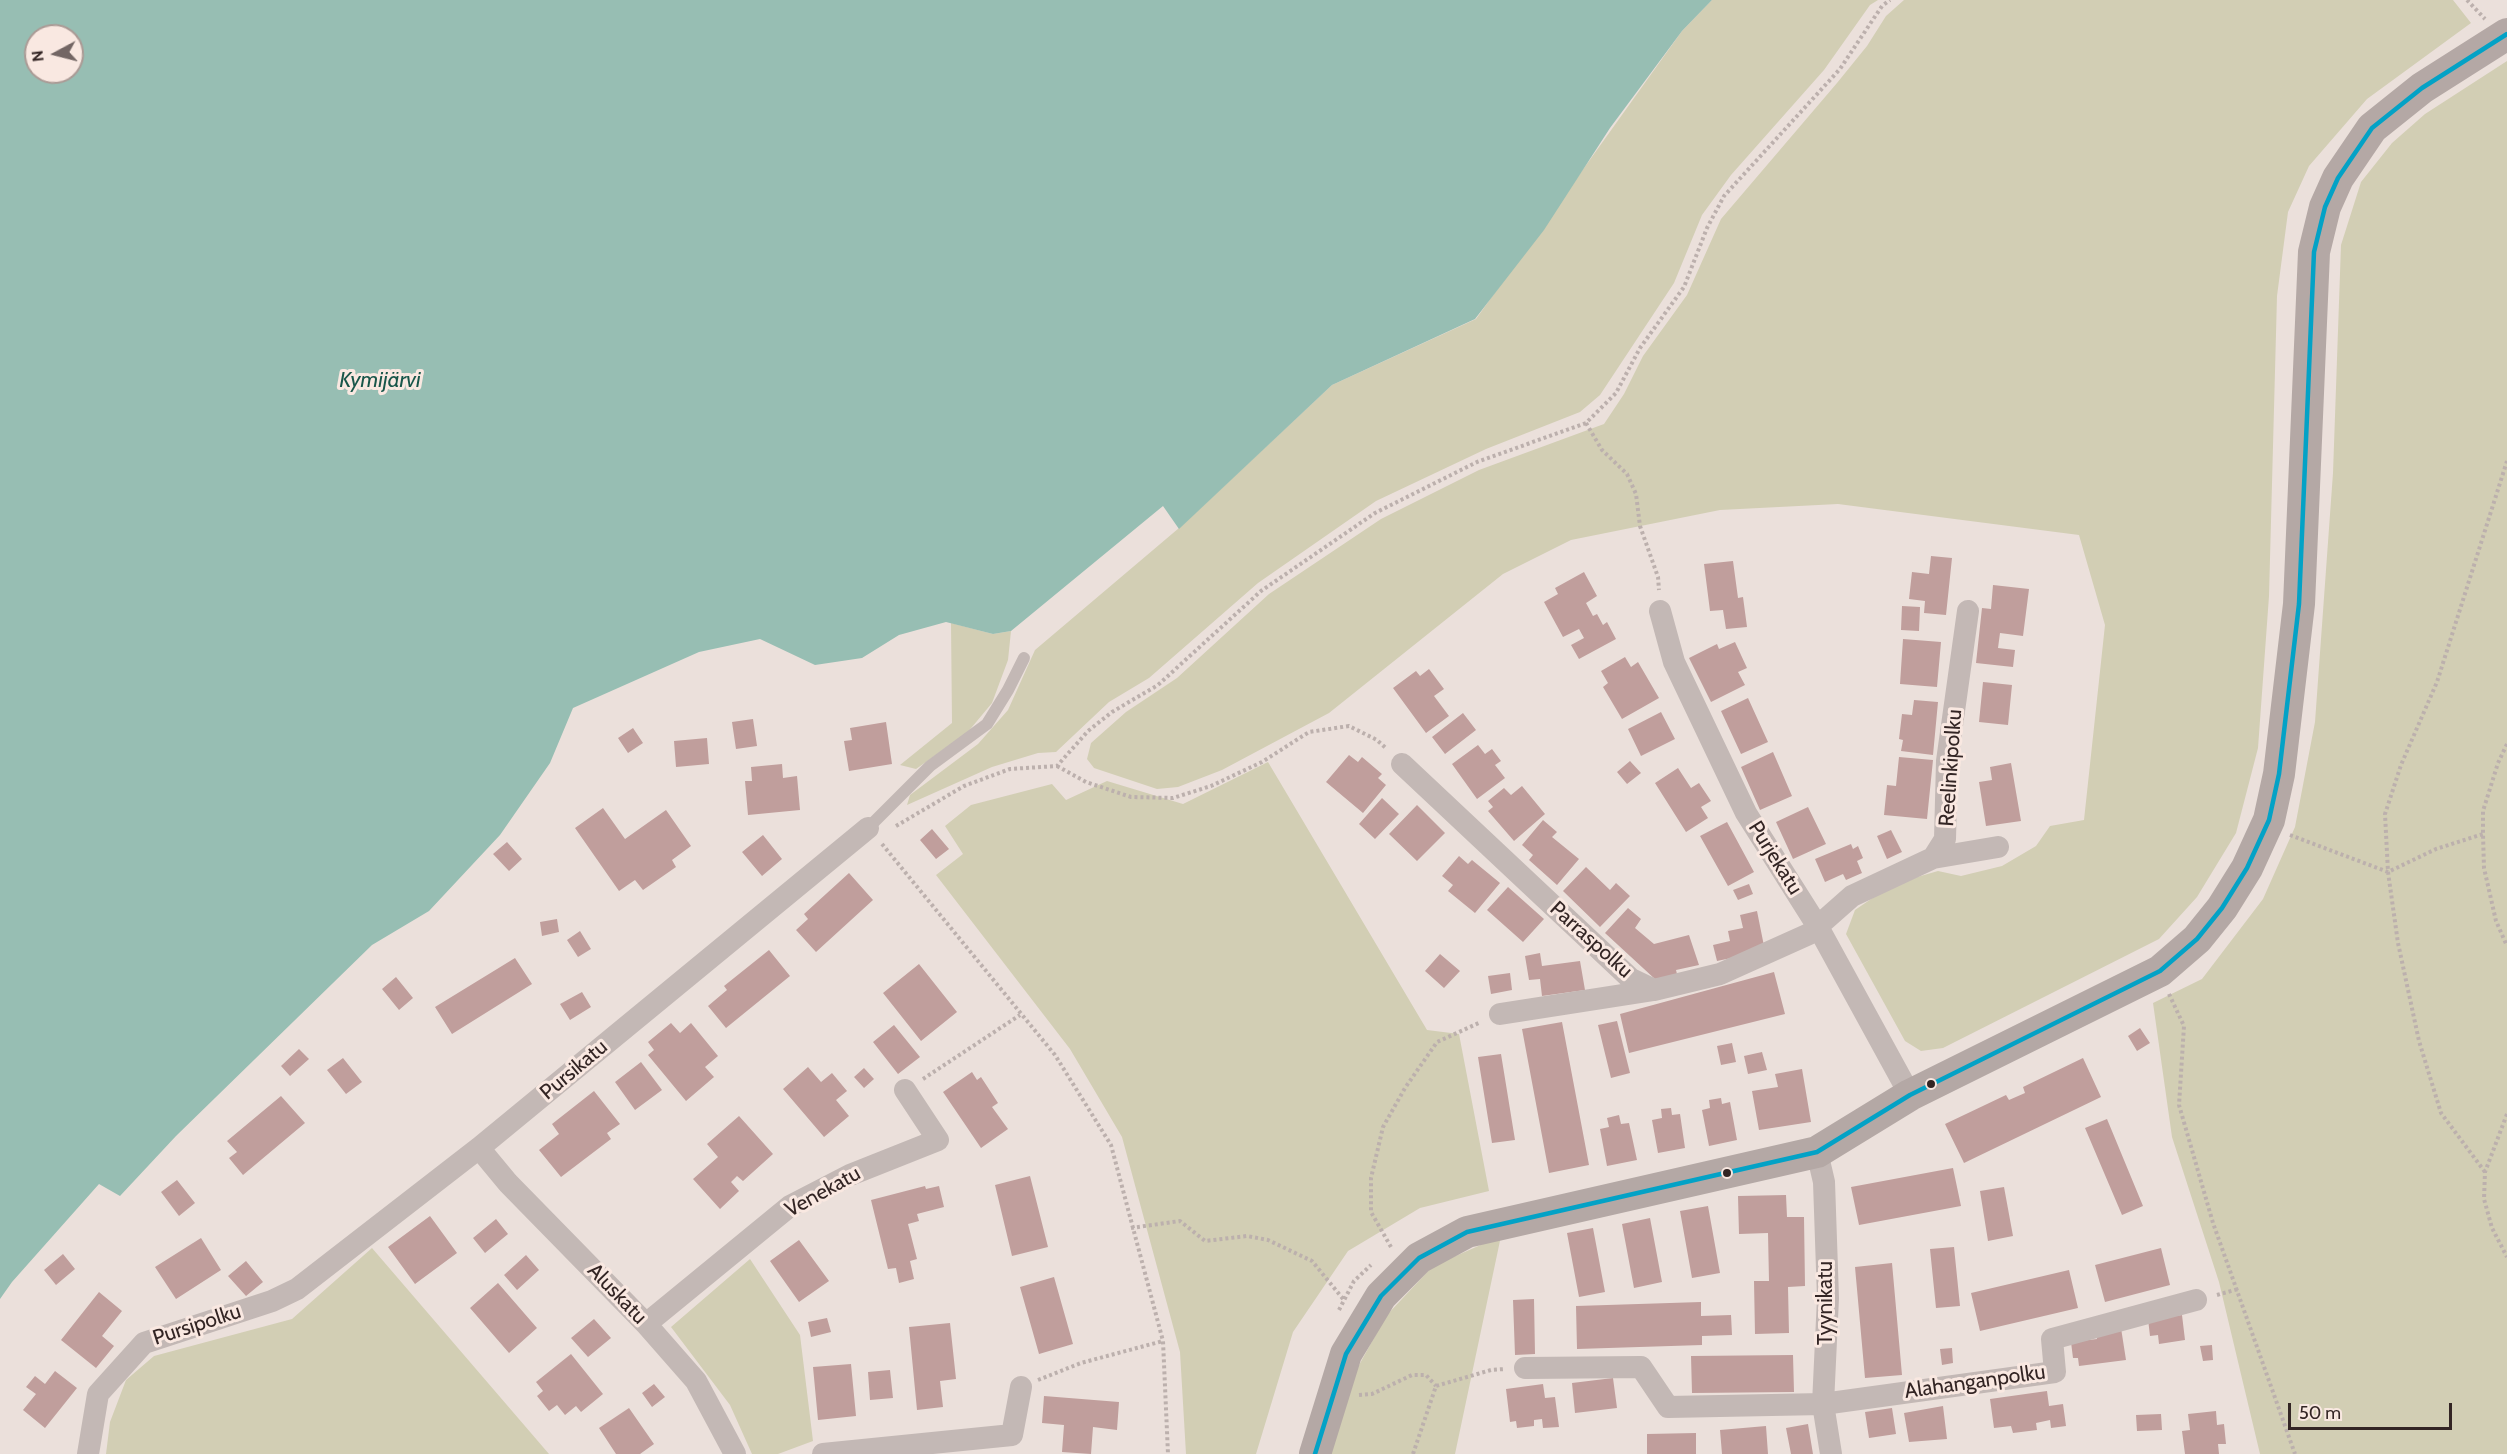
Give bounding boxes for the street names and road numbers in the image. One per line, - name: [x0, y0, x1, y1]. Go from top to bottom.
- street label: Reelinkipolku: [1934, 709, 1968, 827]
- street label: Purjekatu: [1743, 817, 1807, 899]
- street label: Parraspolku: [1545, 896, 1637, 984]
- street label: Pursikatu: [535, 1035, 613, 1105]
- street label: Venekatu: [781, 1161, 865, 1223]
- street label: Aluskatu: [582, 1258, 652, 1330]
- street label: Tyynikatu: [1813, 1261, 1839, 1345]
- street label: Pursipolku: [150, 1299, 244, 1351]
- street label: Alahanganpolku: [1903, 1360, 2047, 1404]

